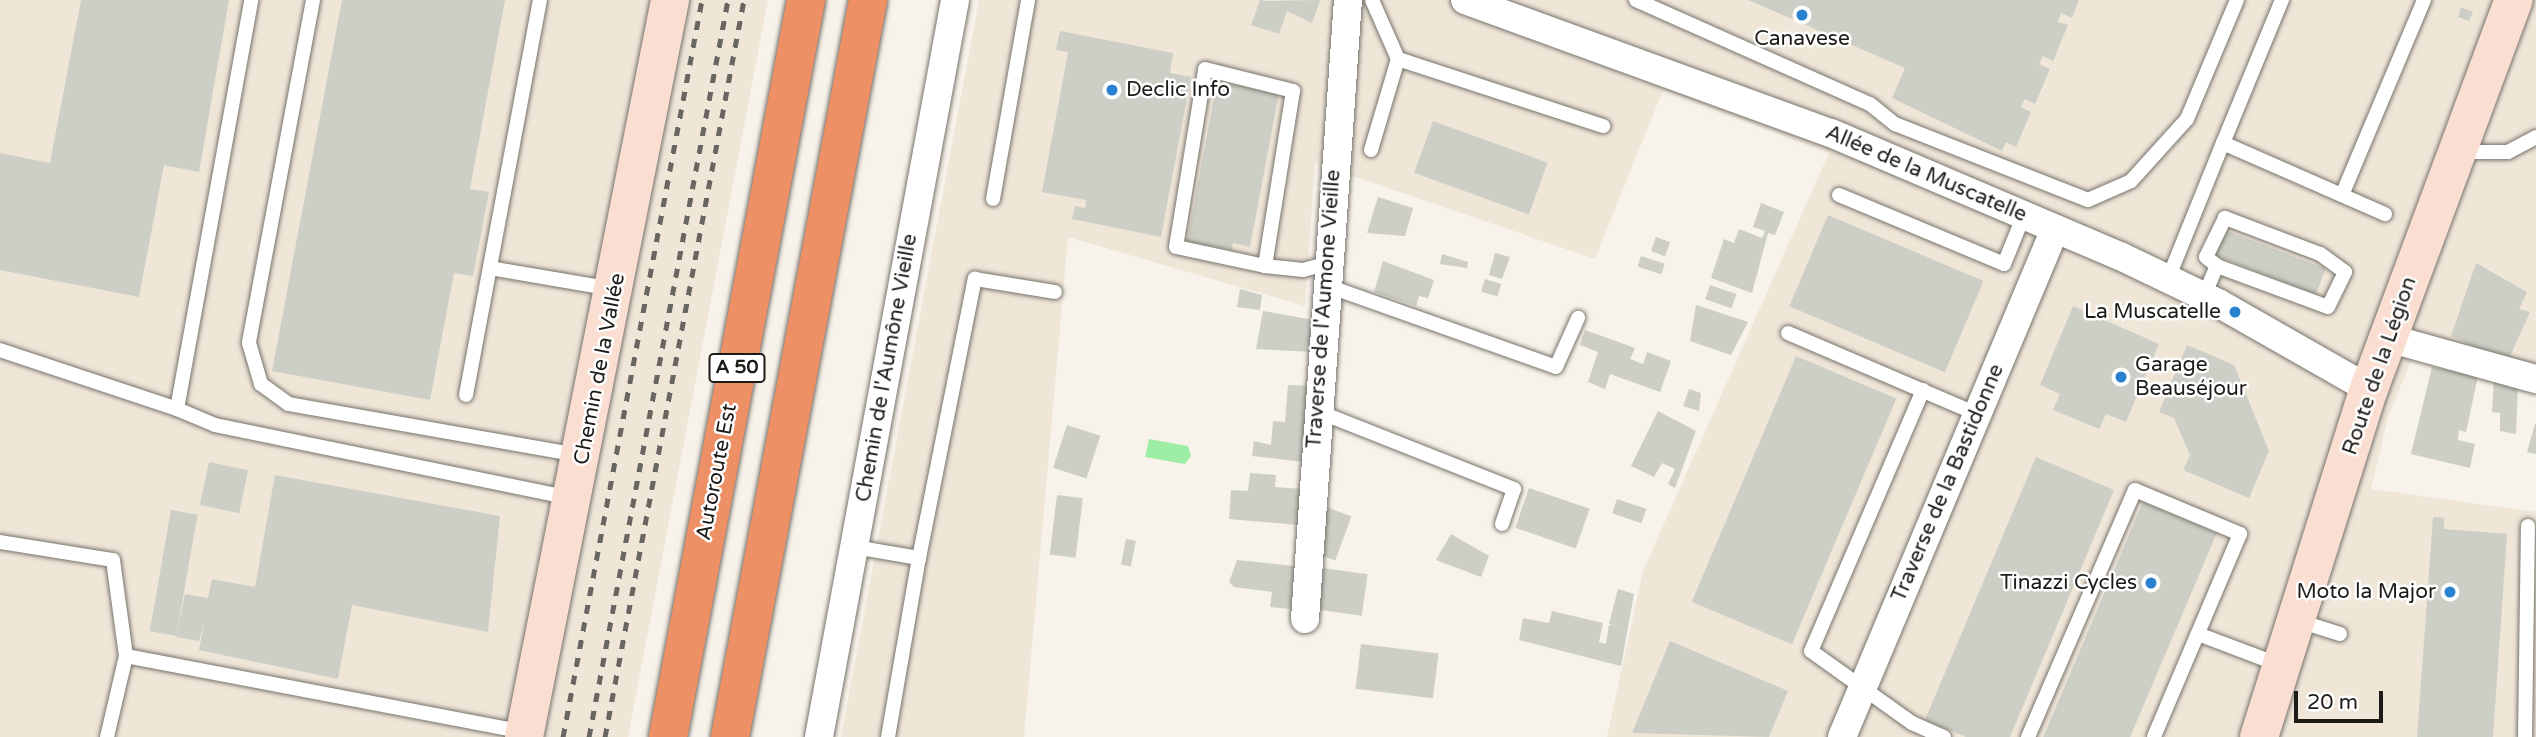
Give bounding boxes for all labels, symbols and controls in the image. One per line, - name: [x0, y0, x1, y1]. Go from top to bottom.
- marker: Canavese: [1794, 7, 1810, 23]
- place label: Canavese: [1754, 26, 1850, 52]
- place label: Declic Info: [1126, 77, 1230, 103]
- marker: Declic Info: [1104, 82, 1120, 98]
- street label: Allée de la Muscatelle: [1822, 120, 2030, 228]
- street label: Traverse de l'Aumone Vieille: [1302, 169, 1346, 449]
- street label: Chemin de l'Aumône Vieille: [851, 232, 923, 504]
- street label: Chemin de la Vallée: [569, 271, 631, 467]
- street label: Route de la Légion: [2338, 274, 2422, 458]
- place label: La Muscatelle: [2084, 299, 2221, 325]
- marker: La Muscatelle: [2227, 304, 2243, 320]
- road number: A 50: [707, 352, 767, 384]
- place label: Garage Beauséjour: [2135, 352, 2247, 402]
- street label: Traverse de la Bastidonne: [1886, 360, 2010, 606]
- marker: Garage Beauséjour: [2113, 369, 2129, 385]
- street label: Autoroute Est: [691, 402, 743, 542]
- place label: Tinazzi Cycles: [2000, 570, 2137, 596]
- marker: Tinazzi Cycles: [2143, 575, 2159, 591]
- place label: Moto la Major: [2296, 579, 2436, 605]
- marker: Moto la Major: [2442, 584, 2458, 600]
- scale bar: [2298, 678, 2387, 722]
- text: 20 m: [2307, 690, 2358, 715]

